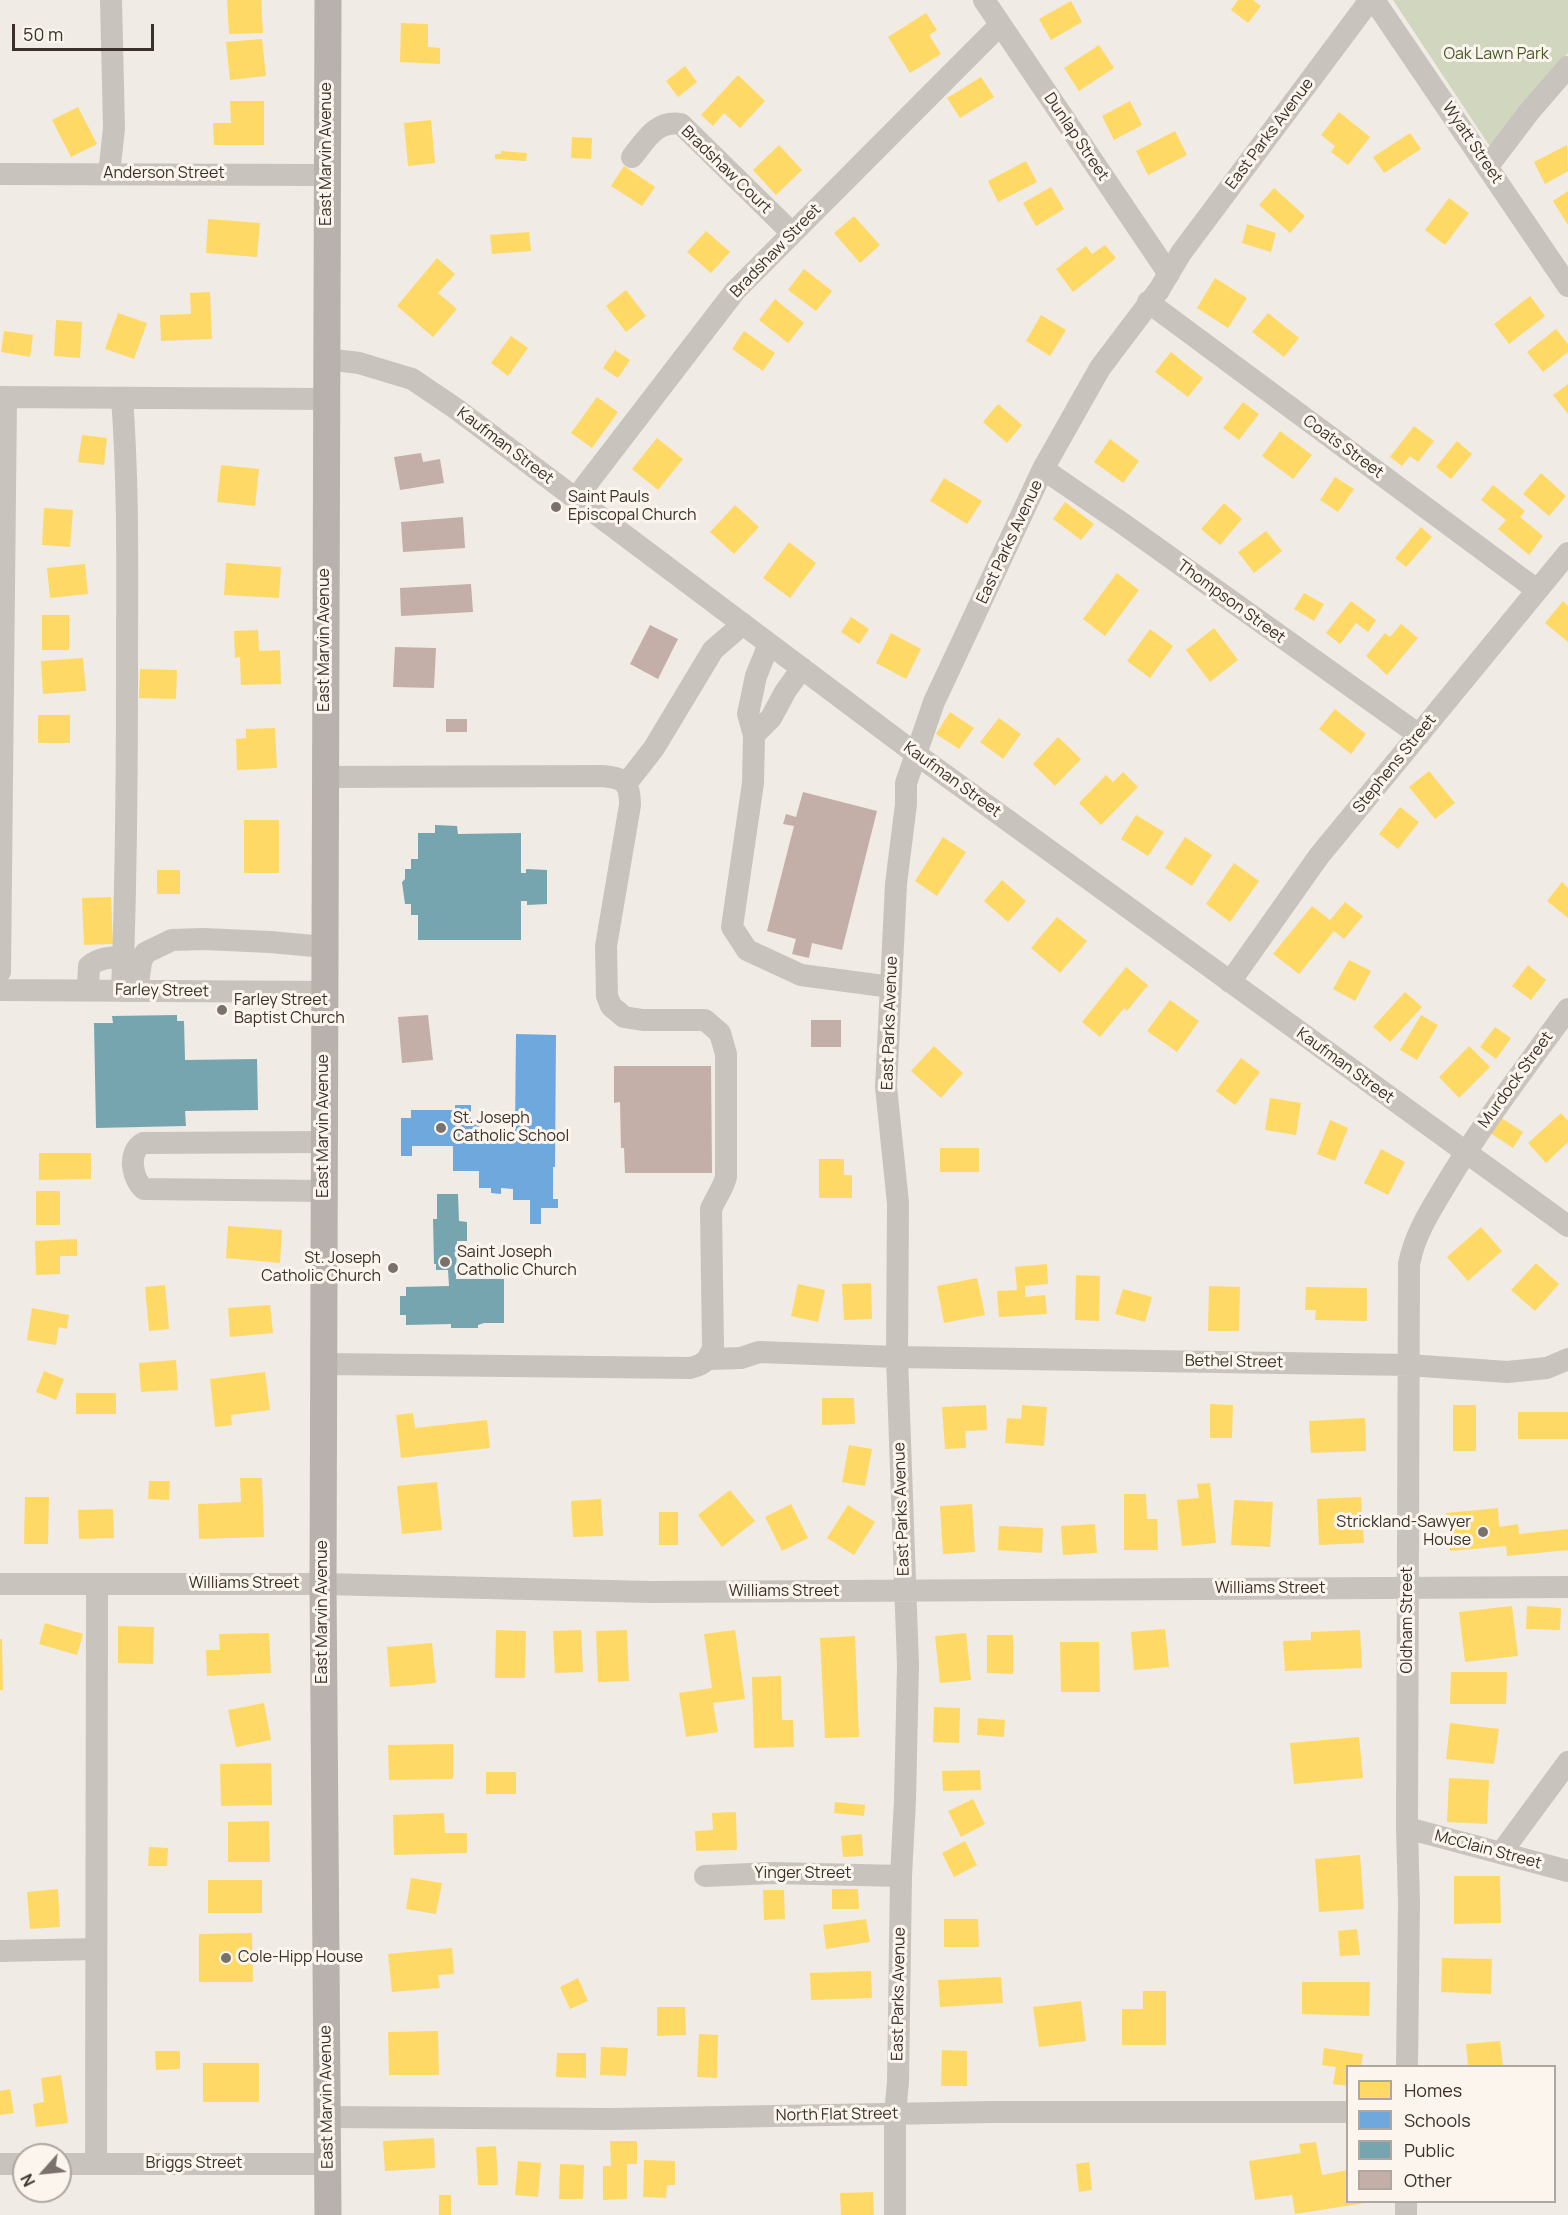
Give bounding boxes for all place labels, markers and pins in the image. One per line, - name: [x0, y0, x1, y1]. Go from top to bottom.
- place label: Saint Pauls Episcopal Church: [568, 488, 697, 526]
- marker: Saint Pauls Episcopal Church: [549, 500, 563, 514]
- place label: Farley Street Baptist Church: [234, 991, 345, 1029]
- marker: Farley Street Baptist Church: [215, 1003, 229, 1017]
- place label: St. Joseph Catholic School: [453, 1109, 569, 1147]
- marker: St. Joseph Catholic School: [434, 1121, 448, 1135]
- place label: Saint Joseph Catholic Church: [457, 1243, 577, 1281]
- place label: St. Joseph Catholic Church: [261, 1249, 381, 1287]
- marker: Saint Joseph Catholic Church: [438, 1255, 452, 1269]
- marker: St. Joseph Catholic Church: [386, 1261, 400, 1275]
- place label: Strickland-Sawyer House: [1336, 1513, 1471, 1551]
- marker: Strickland-Sawyer House: [1476, 1525, 1490, 1539]
- place label: Cole-Hipp House: [238, 1948, 363, 1968]
- marker: Cole-Hipp House: [219, 1951, 233, 1965]

